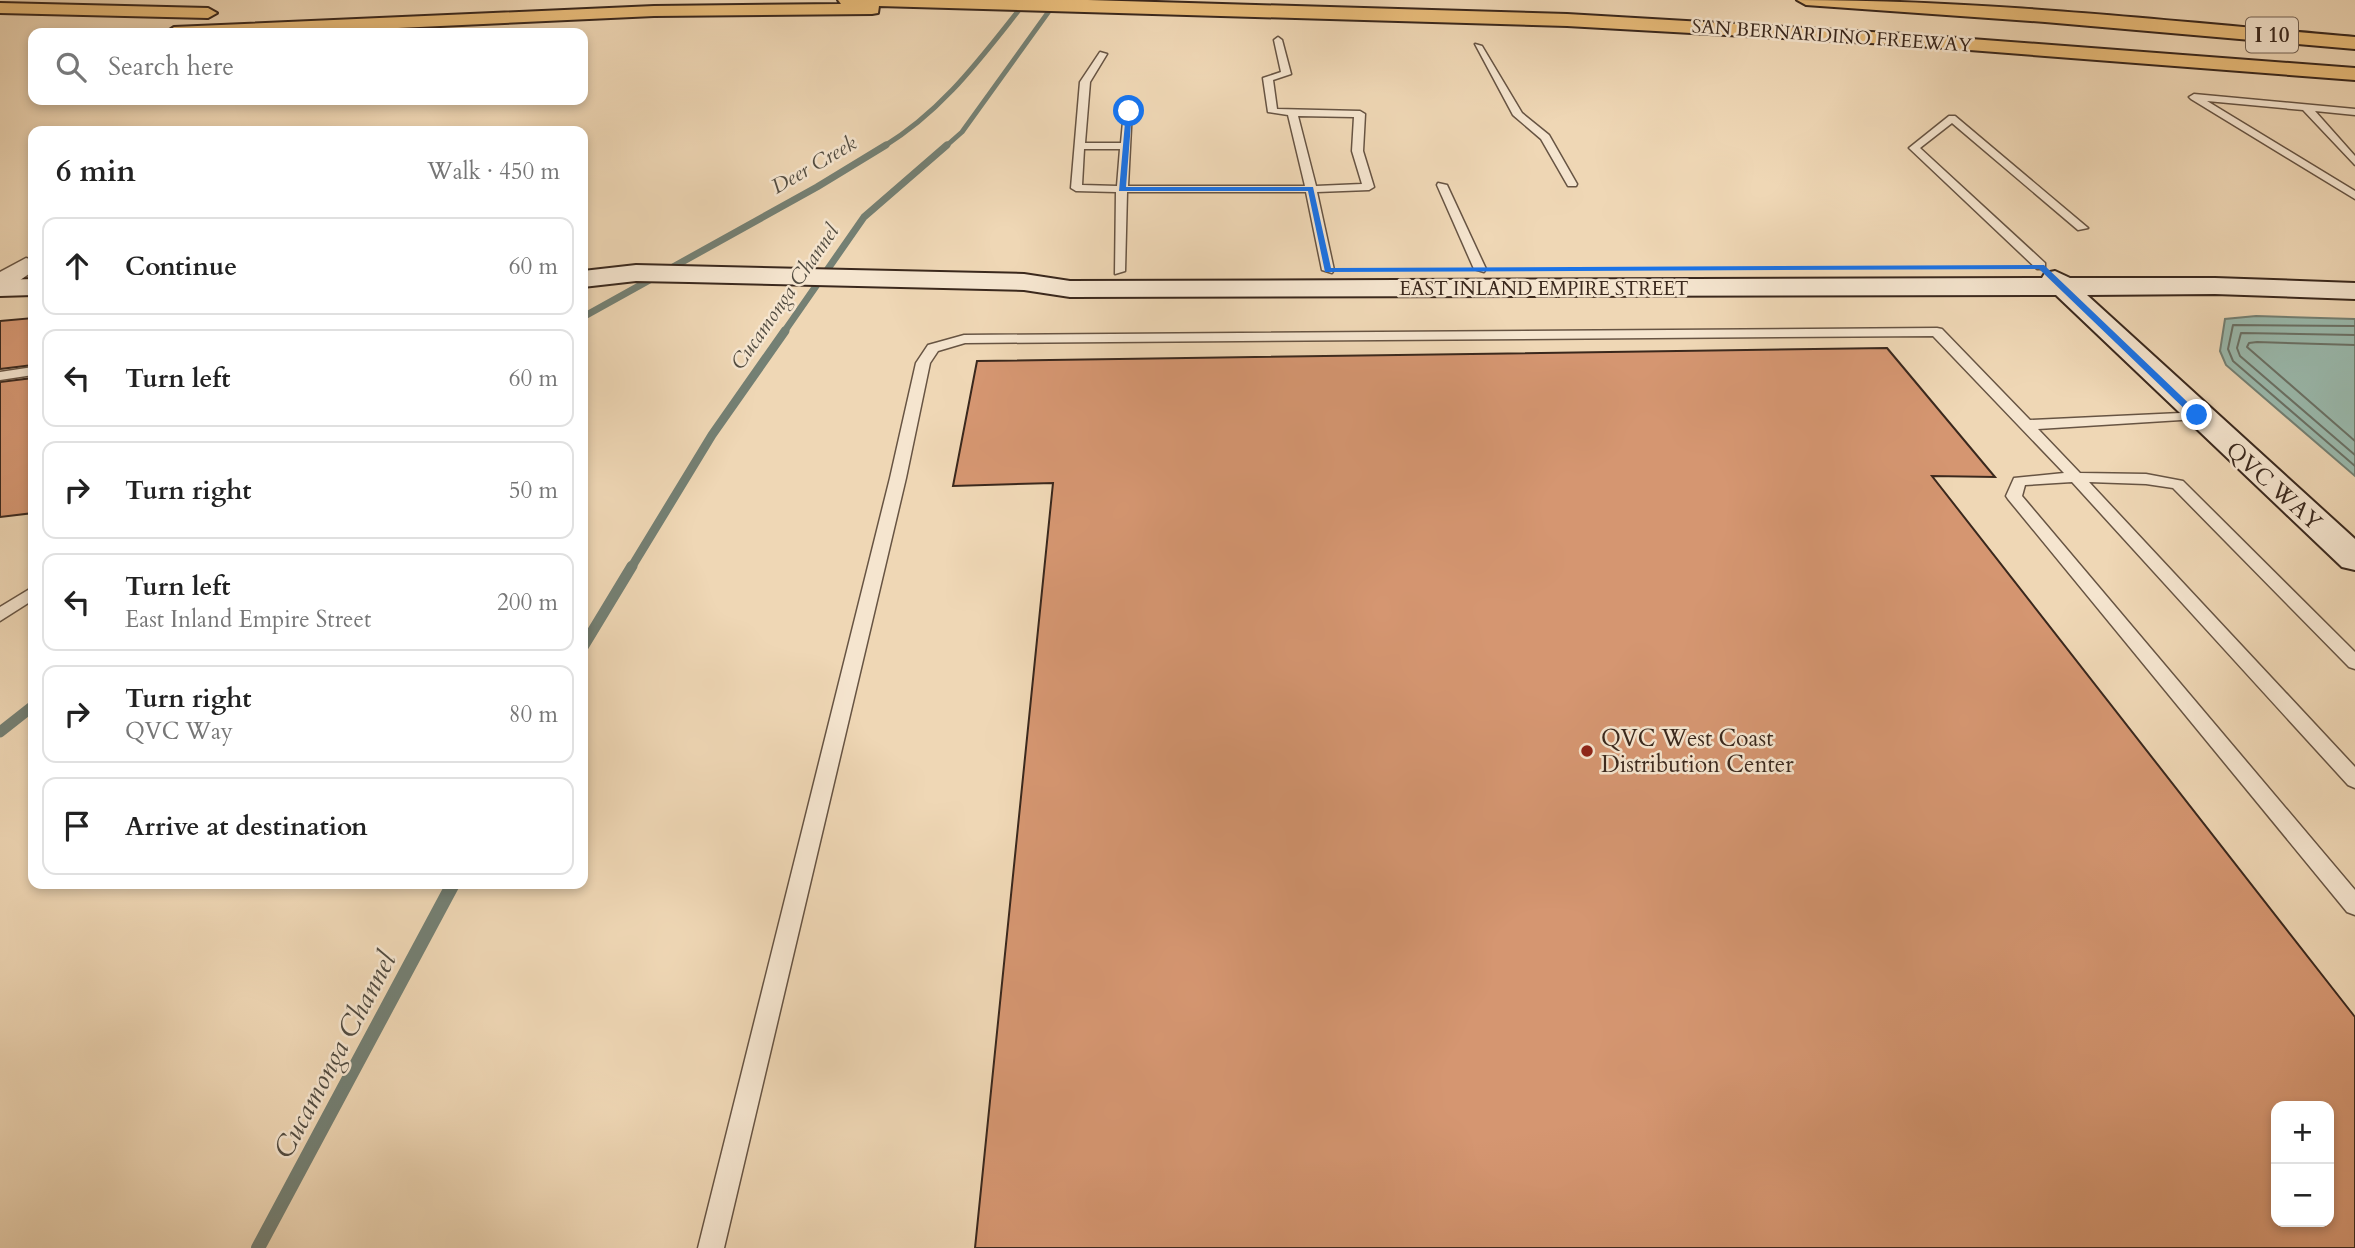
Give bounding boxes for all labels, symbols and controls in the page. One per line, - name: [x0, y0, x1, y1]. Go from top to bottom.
- street label: SAN BERNARDINO FREEWAY: [1691, 13, 1974, 59]
- road number: I 10: [2246, 18, 2298, 52]
- search box: [28, 28, 588, 105]
- icon: search: [52, 48, 90, 86]
- text: Search here: [108, 49, 234, 84]
- route start: [1113, 95, 1144, 126]
- water label: Deer Creek: [766, 129, 863, 201]
- text: 6 min: [56, 151, 136, 192]
- text: Walk · 450 m: [427, 156, 560, 187]
- water label: Cucamonga Channel: [724, 217, 847, 376]
- icon: ahead: [58, 247, 96, 285]
- text: Continue: [125, 249, 237, 284]
- text: 60 m: [509, 251, 558, 282]
- street label: EAST INLAND EMPIRE STREET: [1399, 276, 1689, 302]
- icon: left: [58, 359, 96, 397]
- text: Turn left: [125, 361, 230, 396]
- text: 60 m: [509, 363, 558, 394]
- route end: [2181, 399, 2212, 430]
- street label: QVC WAY: [2219, 435, 2329, 538]
- icon: right: [58, 471, 96, 509]
- text: Turn right: [125, 473, 252, 508]
- text: 50 m: [509, 475, 558, 506]
- text: Turn left: [125, 569, 230, 604]
- icon: left: [58, 583, 96, 621]
- text: 200 m: [497, 587, 558, 618]
- text: East Inland Empire Street: [125, 604, 371, 635]
- text: Turn right: [125, 681, 252, 716]
- icon: right: [58, 695, 96, 733]
- text: 80 m: [509, 699, 558, 730]
- text: QVC Way: [125, 716, 233, 747]
- place label: QVC West Coast Distribution Center: [1601, 723, 1794, 780]
- marker: QVC West Coast Distribution Center: [1579, 743, 1595, 759]
- icon: arrive: [58, 807, 96, 845]
- text: Arrive at destination: [125, 809, 368, 844]
- water label: Cucamonga Channel: [265, 944, 406, 1165]
- map controls: [2271, 1101, 2334, 1227]
- button: +: [2271, 1101, 2334, 1164]
- button: −: [2271, 1164, 2334, 1227]

